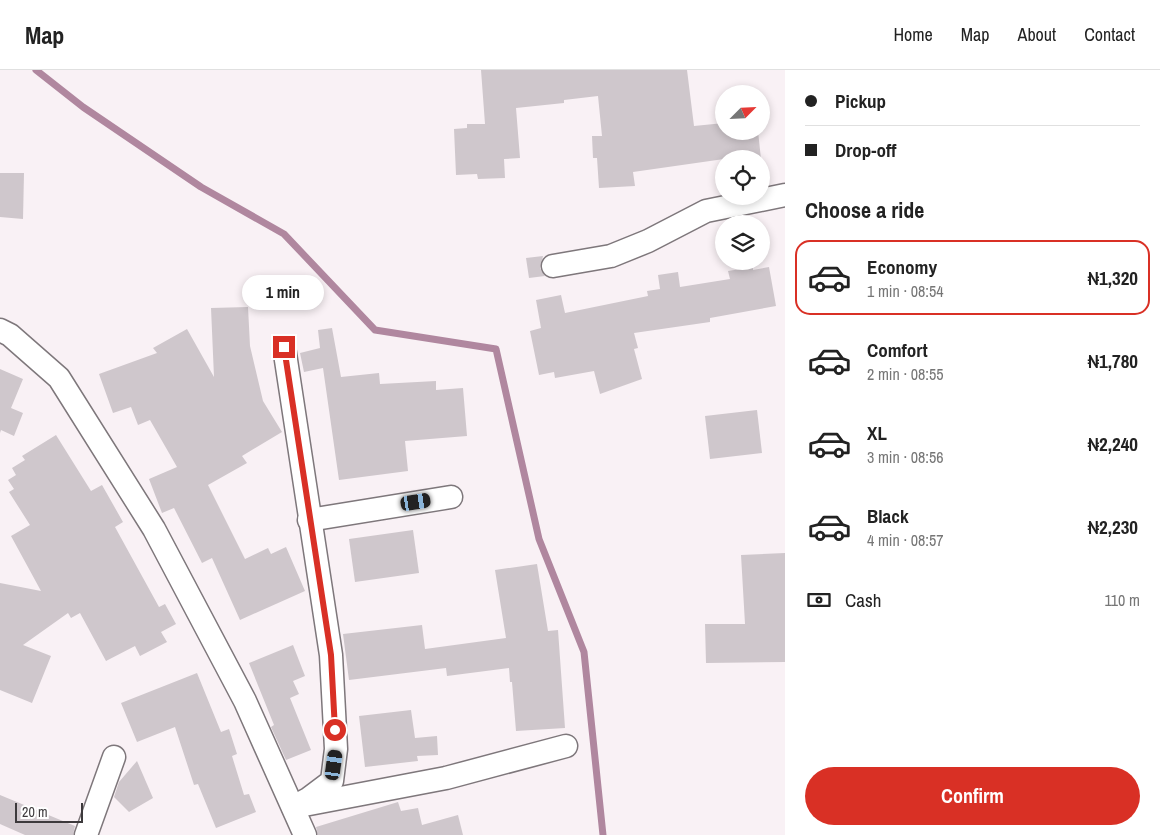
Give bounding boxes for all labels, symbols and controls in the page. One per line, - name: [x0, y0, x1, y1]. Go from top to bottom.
- text: Map: [25, 19, 64, 51]
- text: Home: [893, 22, 933, 47]
- text: Map: [961, 22, 990, 47]
- text: About: [1018, 22, 1056, 47]
- text: Contact: [1084, 22, 1135, 47]
- north arrow: [715, 85, 770, 140]
- map controls: [715, 85, 770, 270]
- text: Pickup: [835, 88, 886, 114]
- text: Drop-off: [835, 137, 896, 163]
- button: locate: [715, 150, 770, 205]
- text: Choose a ride: [805, 195, 924, 225]
- button: layers: [715, 215, 770, 270]
- text: Economy: [867, 254, 937, 280]
- icon: car: [807, 255, 852, 300]
- text: ₦1,320: [1088, 265, 1138, 291]
- callout: 1 min: [243, 274, 325, 310]
- text: 1 min · 08:54: [867, 280, 944, 302]
- text: 1 min: [266, 281, 300, 303]
- route end: [273, 336, 295, 358]
- text: Comfort: [867, 337, 928, 363]
- icon: car: [807, 338, 852, 383]
- text: ₦1,780: [1088, 348, 1138, 374]
- text: 2 min · 08:55: [867, 363, 944, 385]
- text: XL: [867, 420, 887, 446]
- icon: car: [807, 421, 852, 466]
- text: ₦2,240: [1088, 431, 1138, 457]
- text: 3 min · 08:56: [867, 446, 944, 468]
- car: [400, 492, 431, 512]
- text: Black: [867, 503, 909, 529]
- icon: car: [807, 504, 852, 549]
- text: ₦2,230: [1088, 514, 1138, 540]
- text: 4 min · 08:57: [867, 529, 944, 551]
- icon: cash: [805, 586, 833, 614]
- text: Cash: [845, 587, 881, 613]
- text: 110 m: [1104, 589, 1140, 611]
- route start: [324, 719, 346, 741]
- car: [324, 749, 343, 781]
- button: Confirm: [805, 767, 1140, 825]
- scale bar: [15, 800, 82, 823]
- text: 20 m: [22, 803, 48, 821]

